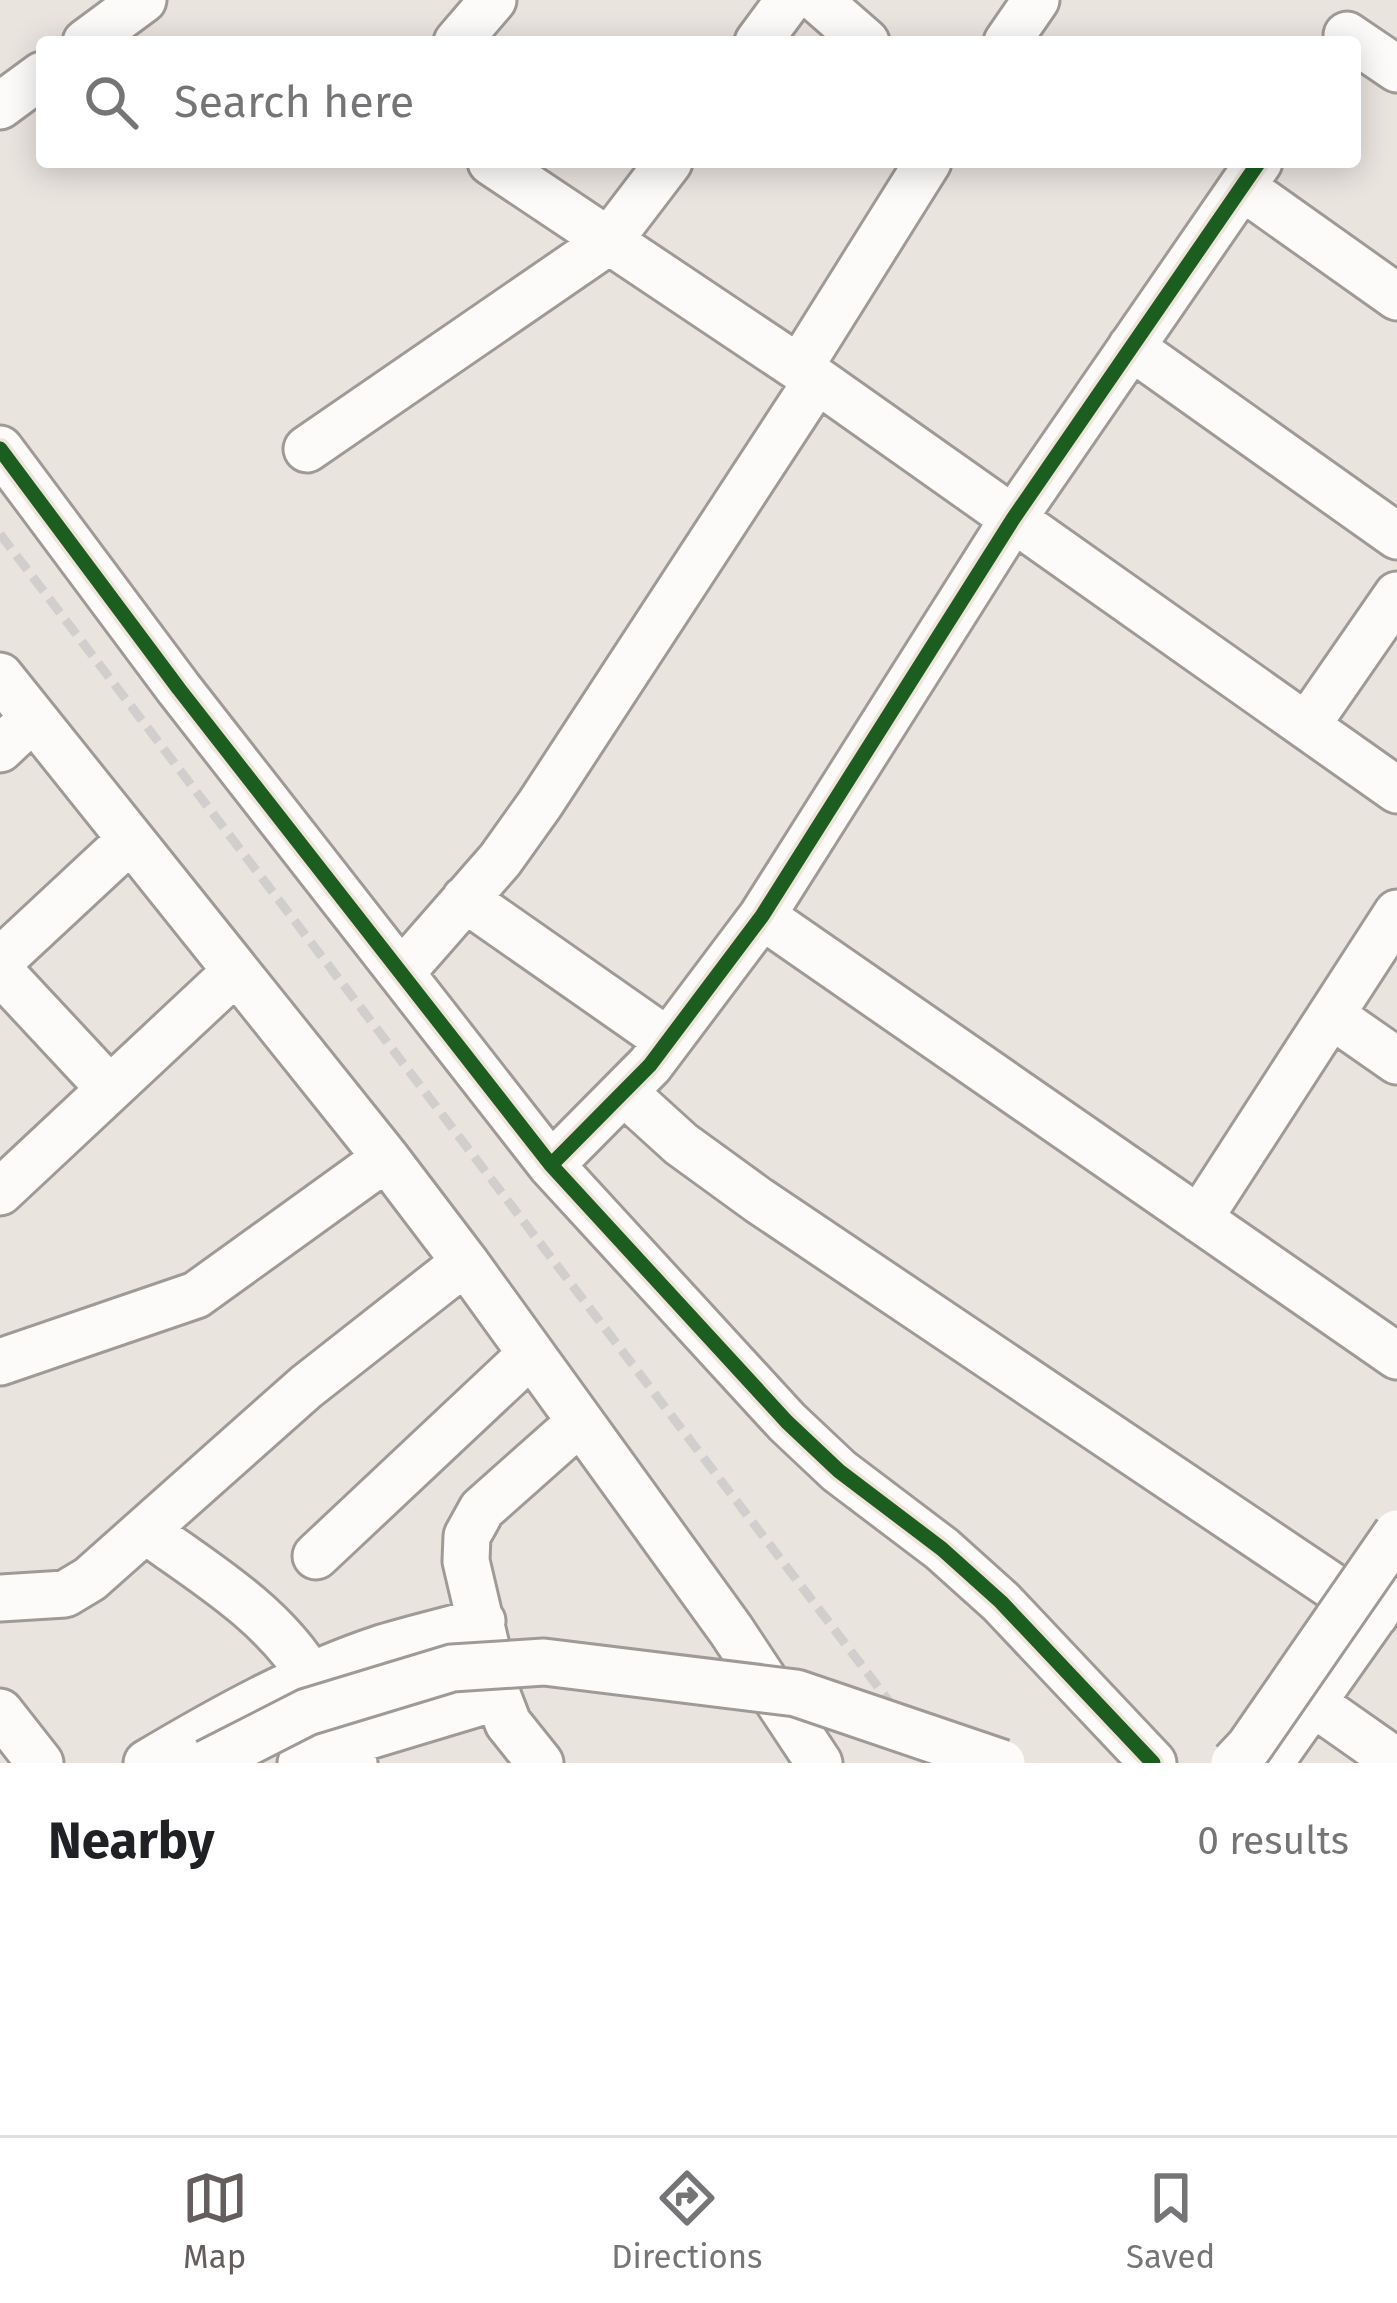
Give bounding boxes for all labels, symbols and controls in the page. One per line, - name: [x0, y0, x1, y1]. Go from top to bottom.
- search box: [36, 36, 1361, 168]
- icon: search: [78, 69, 144, 135]
- text: Search here: [174, 75, 414, 129]
- text: Nearby: [48, 1810, 214, 1872]
- text: 0 results: [1197, 1818, 1349, 1864]
- tab: Map: [182, 2165, 248, 2277]
- tab: Directions: [611, 2165, 763, 2277]
- tab: Saved: [1126, 2165, 1215, 2277]

